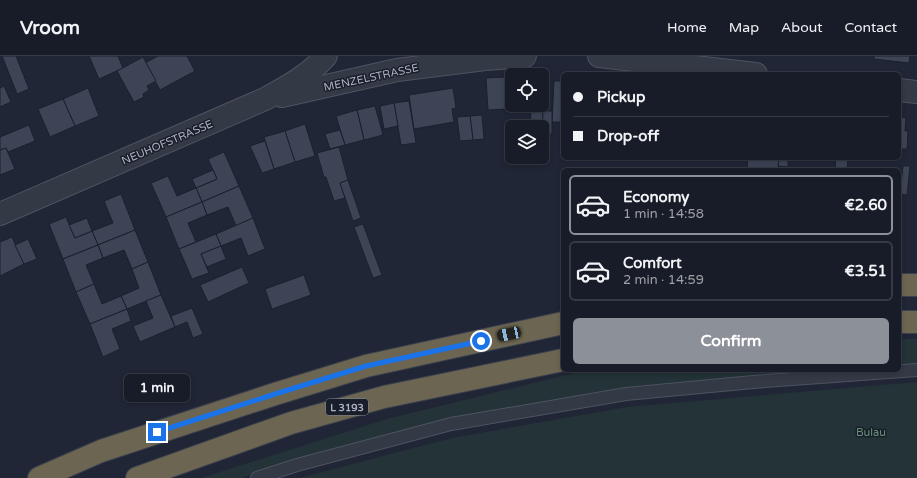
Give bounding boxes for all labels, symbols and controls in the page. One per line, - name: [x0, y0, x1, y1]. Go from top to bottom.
- text: Vroom: [20, 17, 80, 39]
- text: Home: [667, 19, 707, 36]
- text: Map: [729, 19, 759, 36]
- text: About: [781, 19, 823, 36]
- text: Contact: [845, 19, 897, 36]
- street label: MENZELSTRASSE: [323, 61, 420, 94]
- map controls: [505, 68, 549, 164]
- button: locate: [505, 68, 549, 112]
- text: Pickup: [597, 88, 645, 106]
- street label: NEUHOFSTRASSE: [120, 117, 215, 168]
- button: layers: [505, 120, 549, 164]
- text: Drop-off: [597, 127, 659, 145]
- icon: car: [575, 187, 611, 223]
- text: Economy: [623, 188, 689, 206]
- text: €2.60: [845, 196, 887, 214]
- text: 1 min · 14:58: [623, 206, 704, 222]
- icon: car: [575, 253, 611, 289]
- text: Comfort: [623, 254, 682, 272]
- text: €3.51: [845, 262, 887, 280]
- text: 2 min · 14:59: [623, 272, 704, 288]
- button: Confirm: [573, 318, 889, 364]
- car: [496, 326, 522, 342]
- route start: [472, 332, 490, 350]
- callout: 1 min: [124, 374, 190, 402]
- text: 1 min: [140, 380, 174, 396]
- road number: L 3193: [326, 399, 368, 415]
- route end: [148, 423, 166, 441]
- park label: Bulau: [856, 426, 886, 439]

